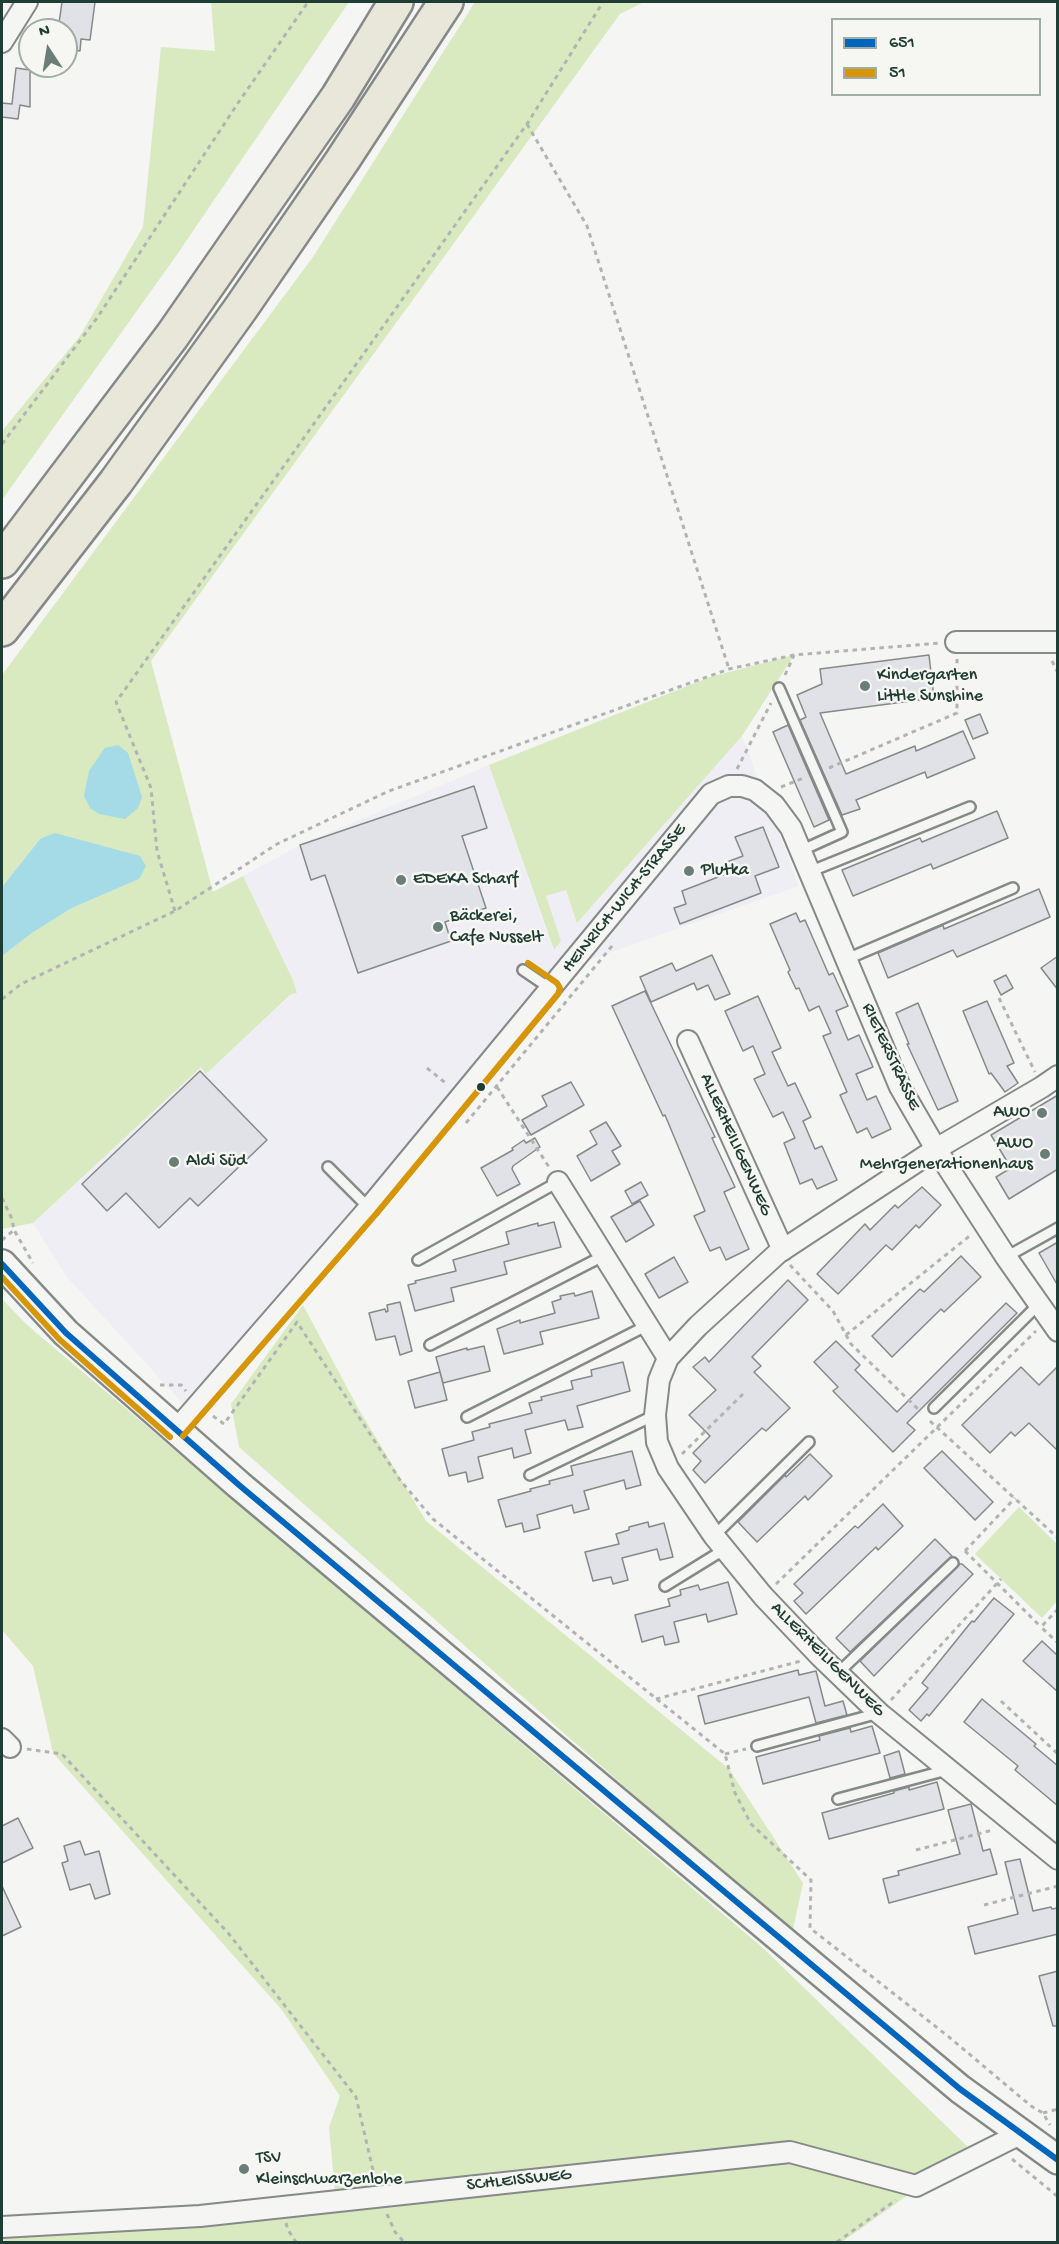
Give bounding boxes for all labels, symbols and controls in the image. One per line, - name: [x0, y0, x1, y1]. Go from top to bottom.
- north arrow: [18, 18, 78, 78]
- legend: [831, 18, 1041, 96]
- text: N: [37, 21, 52, 42]
- text: 651: [889, 33, 915, 54]
- text: 51: [889, 63, 906, 84]
- place label: Kindergarten Little Sunshine: [877, 665, 983, 708]
- marker: Kindergarten Little Sunshine: [858, 679, 872, 693]
- street label: HEINRICH-WICH-STRASSE: [558, 820, 692, 978]
- place label: Plutka: [701, 860, 749, 882]
- marker: Plutka: [682, 864, 696, 878]
- place label: EDEKA Scharf: [413, 869, 518, 891]
- marker: EDEKA Scharf: [394, 873, 408, 887]
- place label: Bäckerei, Cafe Nusselt: [450, 906, 543, 948]
- marker: Bäckerei, Cafe Nusselt: [431, 920, 445, 934]
- street label: RIETERSTRASSE: [856, 1000, 924, 1114]
- street label: ALLERHEILIGENWEG: [694, 1071, 776, 1219]
- unlabelled marker: [475, 1081, 487, 1093]
- place label: AWO: [993, 1102, 1030, 1124]
- marker: AWO: [1035, 1106, 1049, 1120]
- place label: AWO Mehrgenerationenhaus: [860, 1133, 1033, 1176]
- marker: AWO Mehrgenerationenhaus: [1038, 1147, 1052, 1161]
- place label: Aldi Süd: [186, 1151, 247, 1173]
- marker: Aldi Süd: [167, 1155, 181, 1169]
- street label: ALLERHEILIGENWEG: [765, 1598, 889, 1722]
- place label: TSV Kleinschwarzenlohe: [256, 2148, 402, 2190]
- marker: TSV Kleinschwarzenlohe: [237, 2162, 251, 2176]
- street label: SCHLEISSWEG: [466, 2165, 572, 2197]

